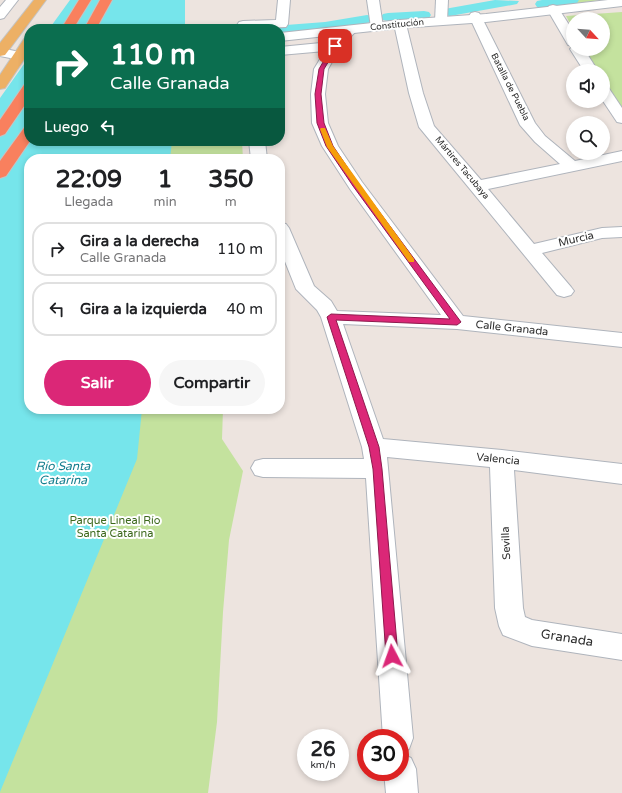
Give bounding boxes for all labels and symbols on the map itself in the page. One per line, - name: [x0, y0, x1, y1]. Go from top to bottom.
- north arrow: [566, 12, 610, 56]
- street label: Constitución: [370, 17, 424, 33]
- pin: [318, 29, 352, 63]
- street label: Batalla de Puebla: [488, 51, 532, 123]
- street label: Mártires Tacubaya: [433, 134, 491, 202]
- street label: Murcia: [557, 229, 595, 249]
- street label: Calle Granada: [475, 318, 549, 338]
- street label: Valencia: [476, 450, 520, 468]
- water label: Río Santa Catarina: [36, 459, 91, 487]
- park label: Parque Lineal Río Santa Catarina: [69, 514, 161, 540]
- street label: Sevilla: [499, 526, 513, 560]
- street label: Granada: [540, 626, 594, 650]
- position arrow: [371, 635, 413, 677]
- speed limit sign: 30: [357, 729, 409, 781]

